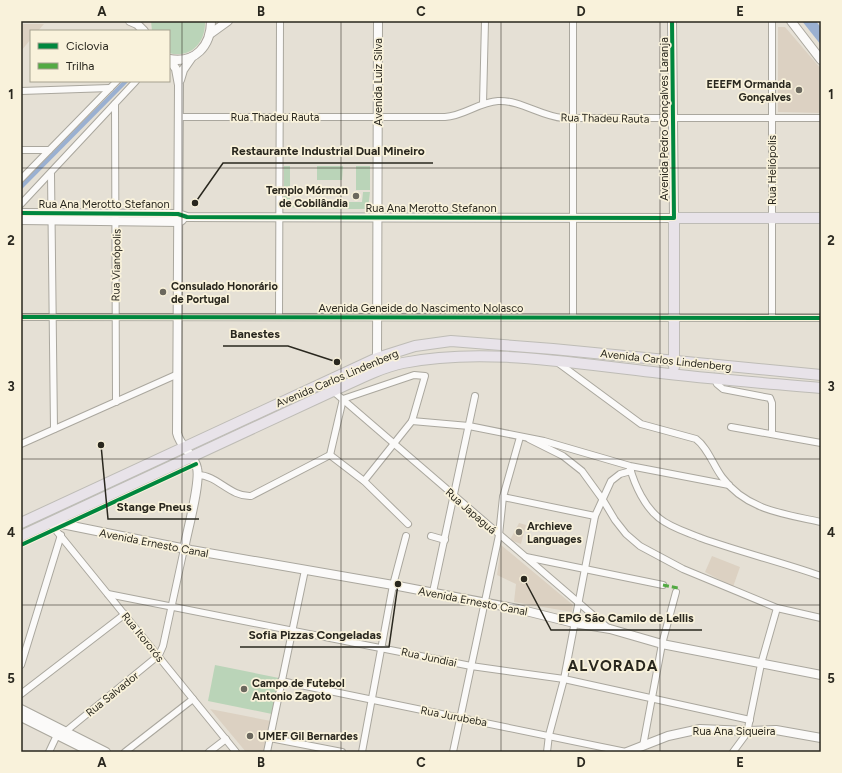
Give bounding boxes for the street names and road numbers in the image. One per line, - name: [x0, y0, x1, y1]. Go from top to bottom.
- street label: Avenida Pedro Gonçalves Laranja: [658, 37, 671, 201]
- street label: Avenida Luiz Silva: [372, 38, 385, 126]
- street label: Rua Thadeu Rauta: [231, 111, 319, 124]
- street label: Rua Thadeu Rauta: [560, 111, 650, 126]
- street label: Rua Heliópolis: [766, 135, 779, 205]
- street label: Rua Ana Merotto Stefanon: [38, 198, 170, 211]
- street label: Rua Ana Merotto Stefanon: [365, 202, 497, 215]
- street label: Rua Vianópolis: [109, 229, 124, 301]
- street label: Avenida Geneide do Nascimento Nolasco: [318, 302, 524, 315]
- street label: Avenida Carlos Lindenberg: [274, 347, 400, 410]
- street label: Avenida Carlos Lindenberg: [600, 347, 732, 374]
- street label: Rua Japaguá: [443, 486, 499, 537]
- street label: Avenida Ernesto Canal: [98, 527, 210, 560]
- street label: Avenida Ernesto Canal: [417, 585, 529, 618]
- street label: Rua Itororós: [119, 610, 167, 665]
- street label: Rua Jundiai: [400, 645, 458, 670]
- street label: Rua Salvador: [83, 669, 141, 720]
- street label: Rua Jurubeba: [420, 704, 488, 729]
- street label: Rua Ana Siqueira: [693, 725, 775, 738]

